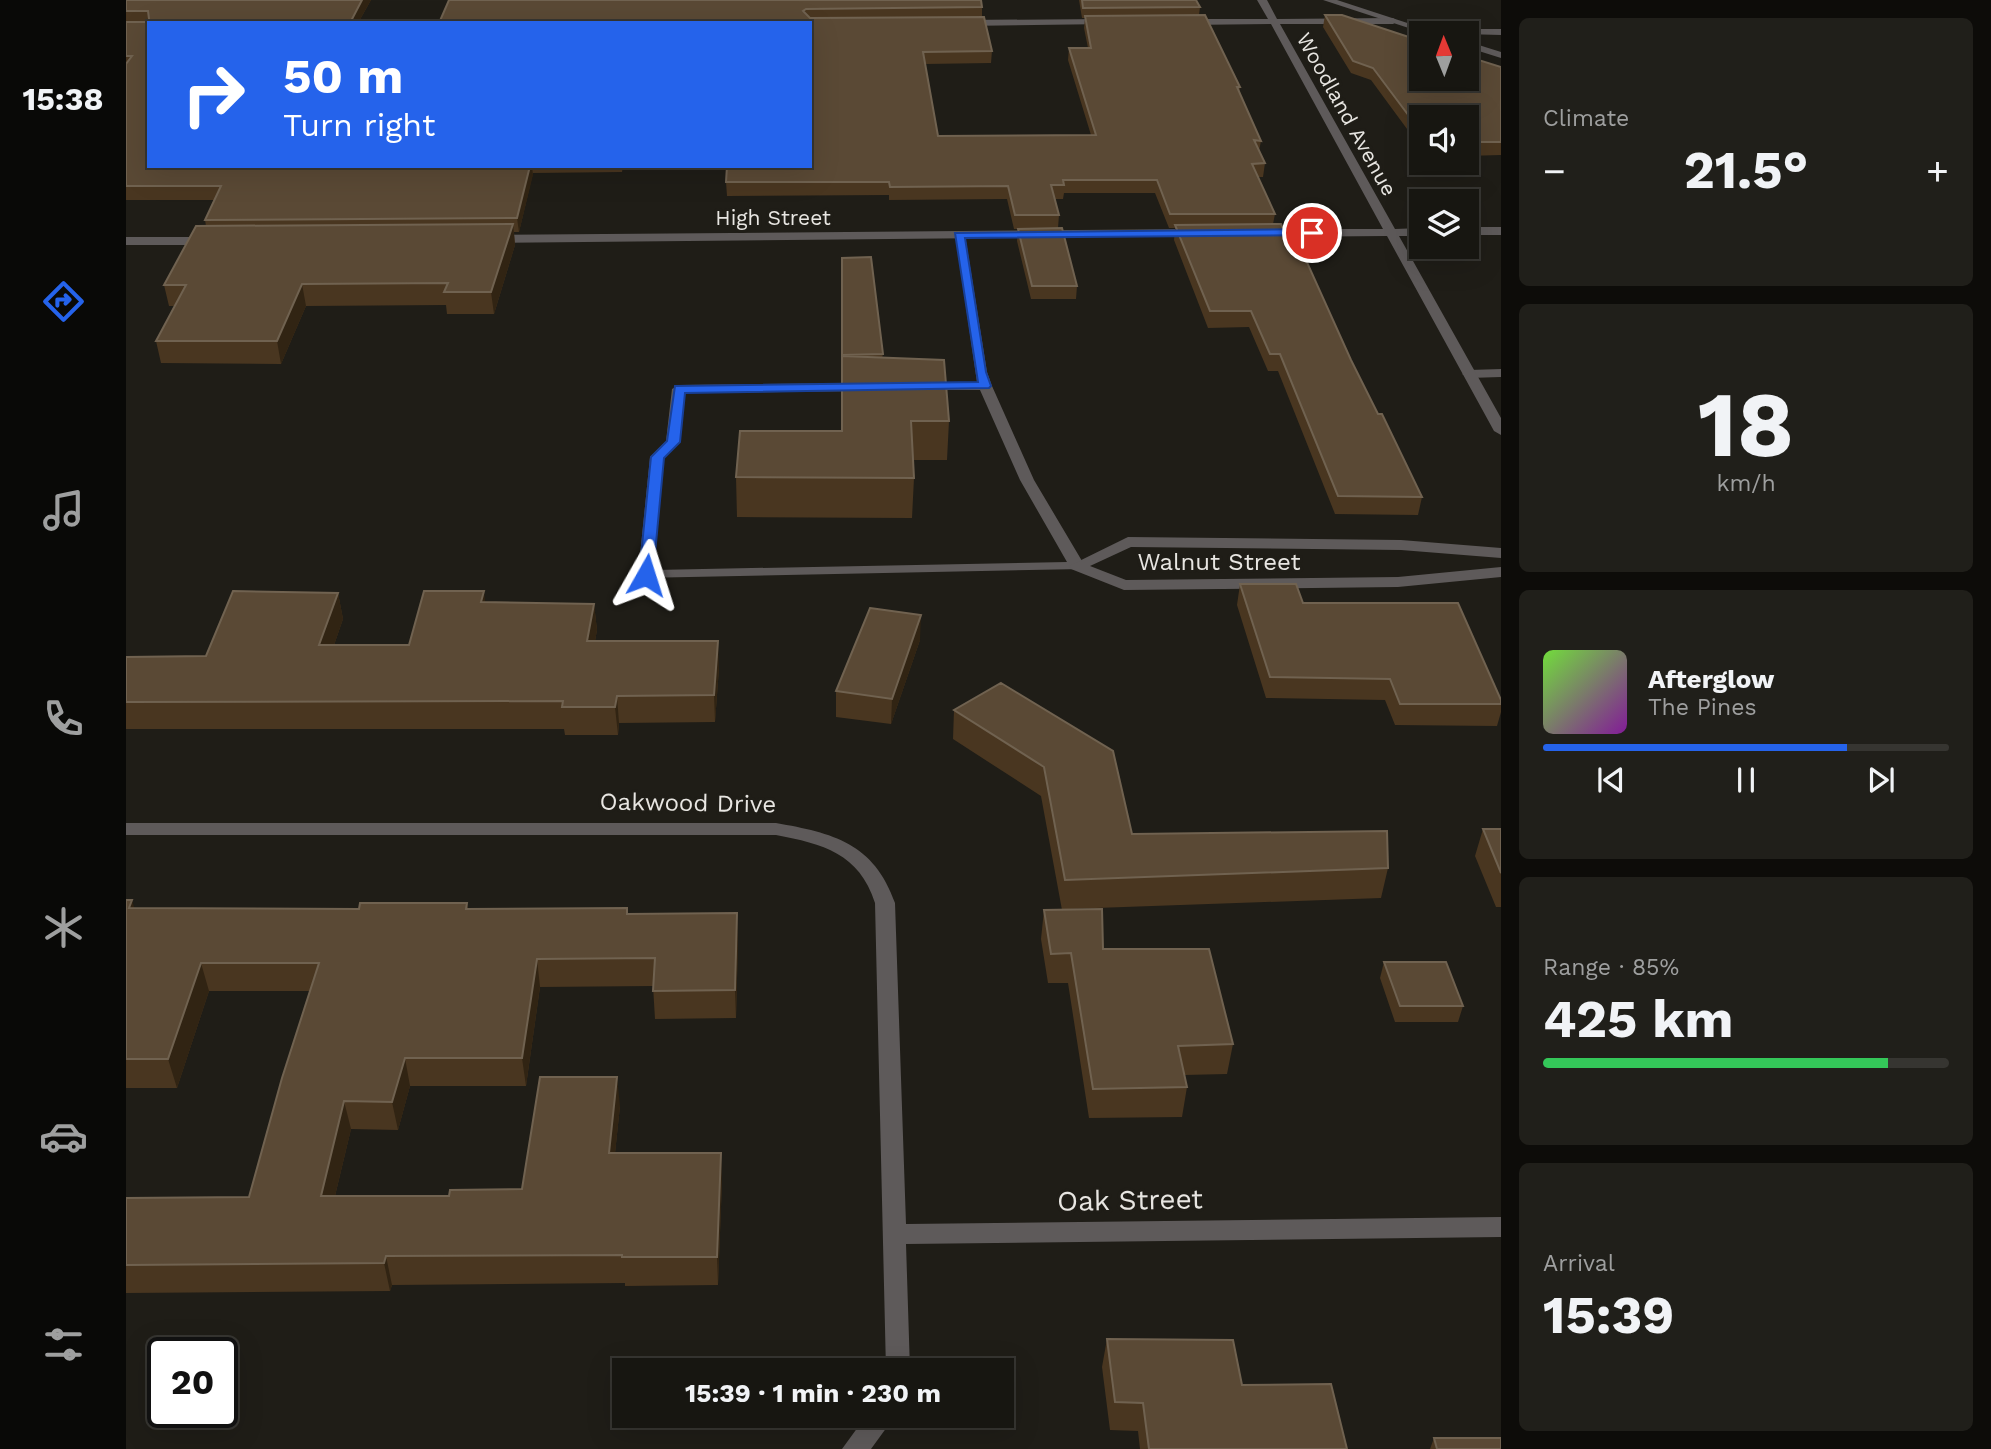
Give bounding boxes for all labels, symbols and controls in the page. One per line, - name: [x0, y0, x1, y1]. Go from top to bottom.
- north arrow: [1409, 21, 1479, 91]
- map controls: [1409, 21, 1479, 259]
- street label: Woodland Avenue: [1292, 28, 1402, 200]
- text: 50 m: [283, 47, 403, 105]
- icon: right: [168, 49, 259, 140]
- text: 15:38: [22, 80, 104, 118]
- button: sound: [1409, 105, 1479, 175]
- text: Climate: [1543, 105, 1629, 132]
- text: Turn right: [283, 106, 435, 144]
- text: 21.5°: [1684, 140, 1808, 201]
- text: −: [1543, 149, 1566, 193]
- text: +: [1926, 149, 1949, 193]
- button: layers: [1409, 189, 1479, 259]
- pin: [1282, 203, 1342, 263]
- street label: High Street: [715, 205, 831, 230]
- icon: arrive: [1293, 214, 1331, 252]
- icon: directions: [39, 277, 88, 326]
- text: 18: [1698, 371, 1794, 478]
- text: km/h: [1716, 470, 1776, 497]
- icon: music: [39, 486, 88, 535]
- position arrow: [609, 538, 683, 612]
- street label: Walnut Street: [1137, 548, 1301, 576]
- text: Afterglow: [1648, 664, 1774, 694]
- icon: phone: [39, 694, 88, 743]
- text: The Pines: [1648, 694, 1757, 721]
- icon: previous: [1592, 761, 1630, 799]
- icon: pause: [1727, 761, 1765, 799]
- icon: next: [1862, 761, 1900, 799]
- street label: Oakwood Drive: [599, 787, 777, 819]
- icon: climate: [39, 903, 88, 952]
- text: Range · 85%: [1543, 954, 1679, 981]
- text: 425 km: [1543, 989, 1733, 1050]
- icon: car: [39, 1112, 88, 1161]
- street label: Oak Street: [1057, 1182, 1203, 1218]
- text: Arrival: [1543, 1250, 1615, 1277]
- text: 15:39: [1543, 1285, 1674, 1346]
- icon: filters: [39, 1320, 88, 1369]
- speed limit sign: 20: [147, 1337, 238, 1428]
- text: 15:39 · 1 min · 230 m: [685, 1378, 941, 1408]

